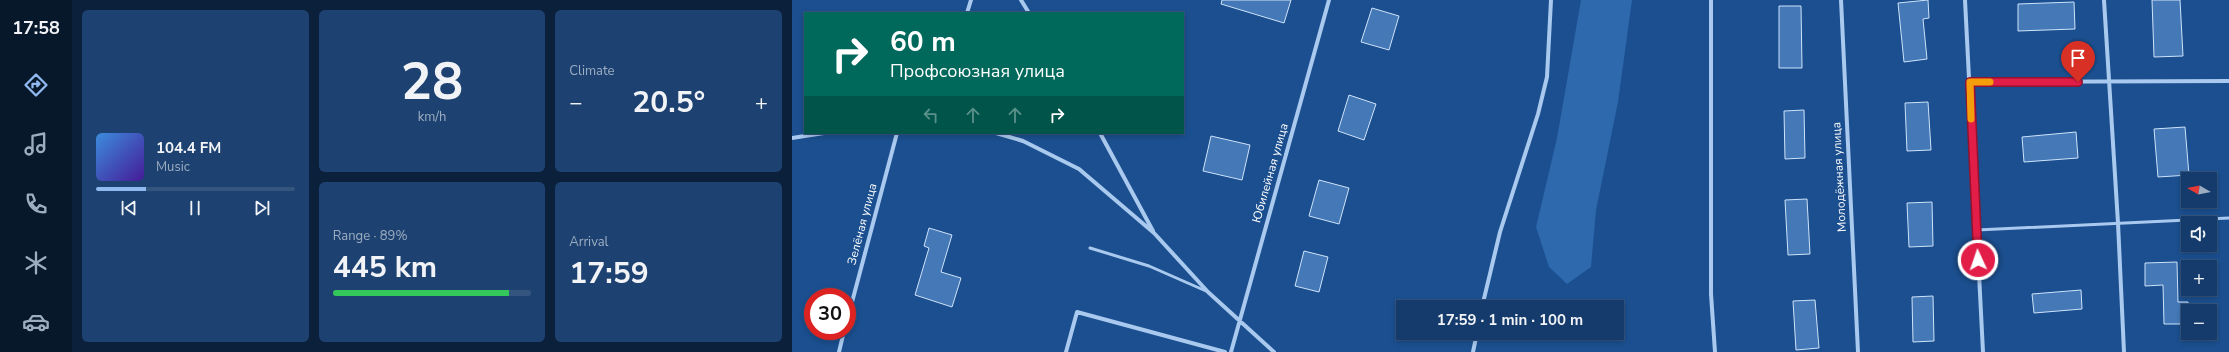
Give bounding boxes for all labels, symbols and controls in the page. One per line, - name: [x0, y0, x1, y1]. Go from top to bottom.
- text: 17:58: [12, 16, 60, 40]
- text: 60 m: [890, 23, 956, 61]
- icon: right: [824, 28, 876, 80]
- pin: [2061, 41, 2095, 82]
- text: 28: [401, 46, 463, 117]
- icon: arrive: [2067, 47, 2089, 69]
- text: Профсоюзная улица: [890, 59, 1065, 83]
- text: Climate: [569, 62, 614, 80]
- icon: directions: [22, 71, 50, 99]
- text: 20.5°: [632, 82, 705, 123]
- text: −: [569, 88, 583, 118]
- text: +: [755, 88, 768, 118]
- icon: left: [920, 104, 942, 126]
- icon: ahead: [962, 104, 984, 126]
- icon: ahead: [1004, 104, 1026, 126]
- icon: right: [1046, 104, 1068, 126]
- text: km/h: [418, 108, 446, 126]
- street label: Юбилейная улица: [1248, 121, 1292, 225]
- street label: Молодёжная улица: [1828, 122, 1850, 232]
- icon: music: [22, 130, 50, 158]
- text: 104.4 FM: [156, 138, 221, 158]
- text: Music: [156, 158, 190, 176]
- north arrow: [2181, 172, 2217, 208]
- map controls: [2181, 172, 2217, 340]
- street label: Зелёная улица: [843, 181, 881, 267]
- icon: phone: [22, 190, 50, 218]
- icon: previous: [118, 197, 140, 219]
- icon: pause: [184, 197, 206, 219]
- icon: next: [251, 197, 273, 219]
- button: sound: [2181, 216, 2217, 252]
- text: Range · 89%: [333, 227, 407, 245]
- text: Arrival: [569, 233, 608, 251]
- position arrow: [1957, 239, 1999, 281]
- text: 445 km: [333, 247, 437, 288]
- icon: climate: [22, 249, 50, 277]
- text: 17:59: [569, 253, 649, 294]
- button: +: [2181, 260, 2217, 296]
- speed limit sign: 30: [804, 288, 856, 340]
- button: −: [2181, 304, 2217, 340]
- icon: car: [22, 308, 50, 336]
- text: 17:59 · 1 min · 100 m: [1437, 310, 1583, 330]

